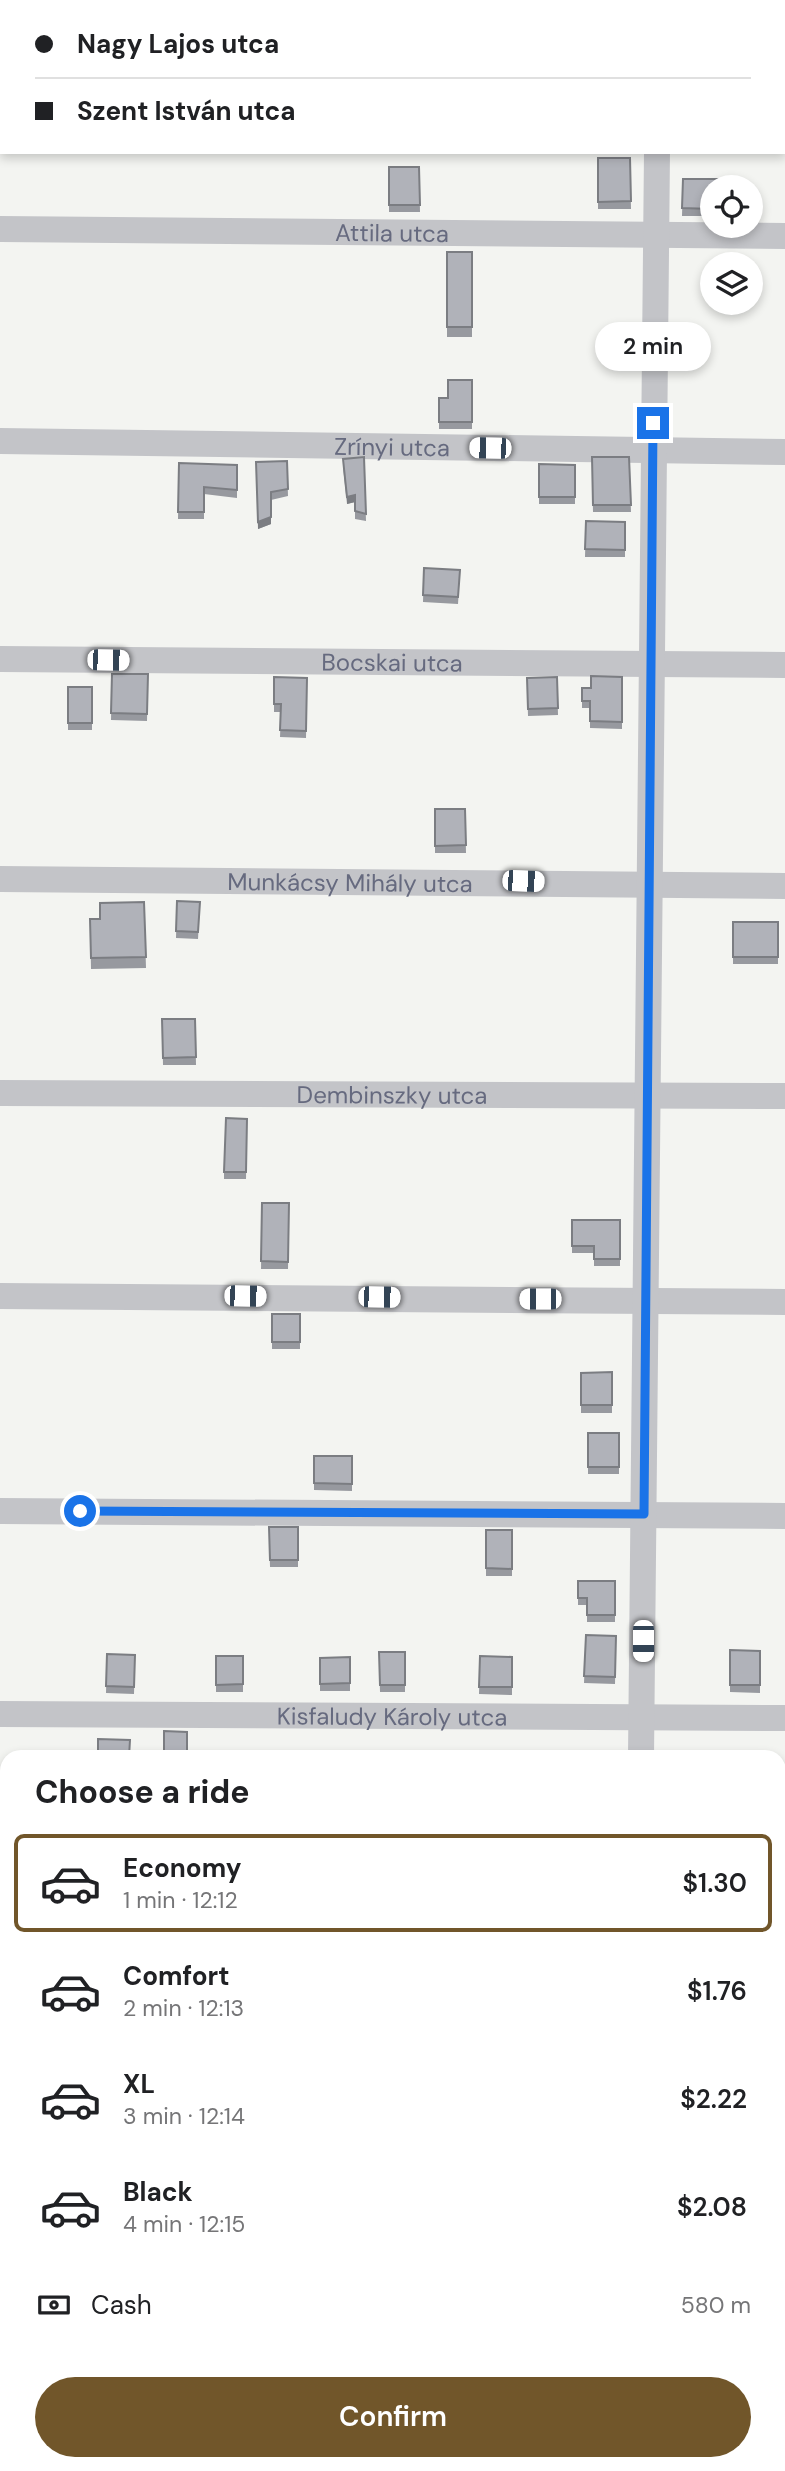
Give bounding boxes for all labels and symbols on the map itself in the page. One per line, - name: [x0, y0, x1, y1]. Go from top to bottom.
- street label: Attila utca: [335, 216, 449, 249]
- callout: 2 min: [595, 322, 711, 370]
- route end: [637, 407, 669, 439]
- street label: Zrínyi utca: [334, 430, 450, 463]
- car: [469, 437, 512, 459]
- street label: Bocskai utca: [321, 646, 463, 678]
- car: [87, 649, 130, 671]
- street label: Munkácsy Mihály utca: [227, 866, 473, 899]
- car: [502, 870, 545, 892]
- street label: Dembinszky utca: [297, 1079, 487, 1110]
- car: [224, 1285, 267, 1307]
- car: [358, 1286, 401, 1308]
- car: [520, 1289, 562, 1310]
- route start: [64, 1495, 96, 1527]
- car: [633, 1620, 654, 1662]
- street label: Kisfaludy Károly utca: [277, 1700, 507, 1732]

